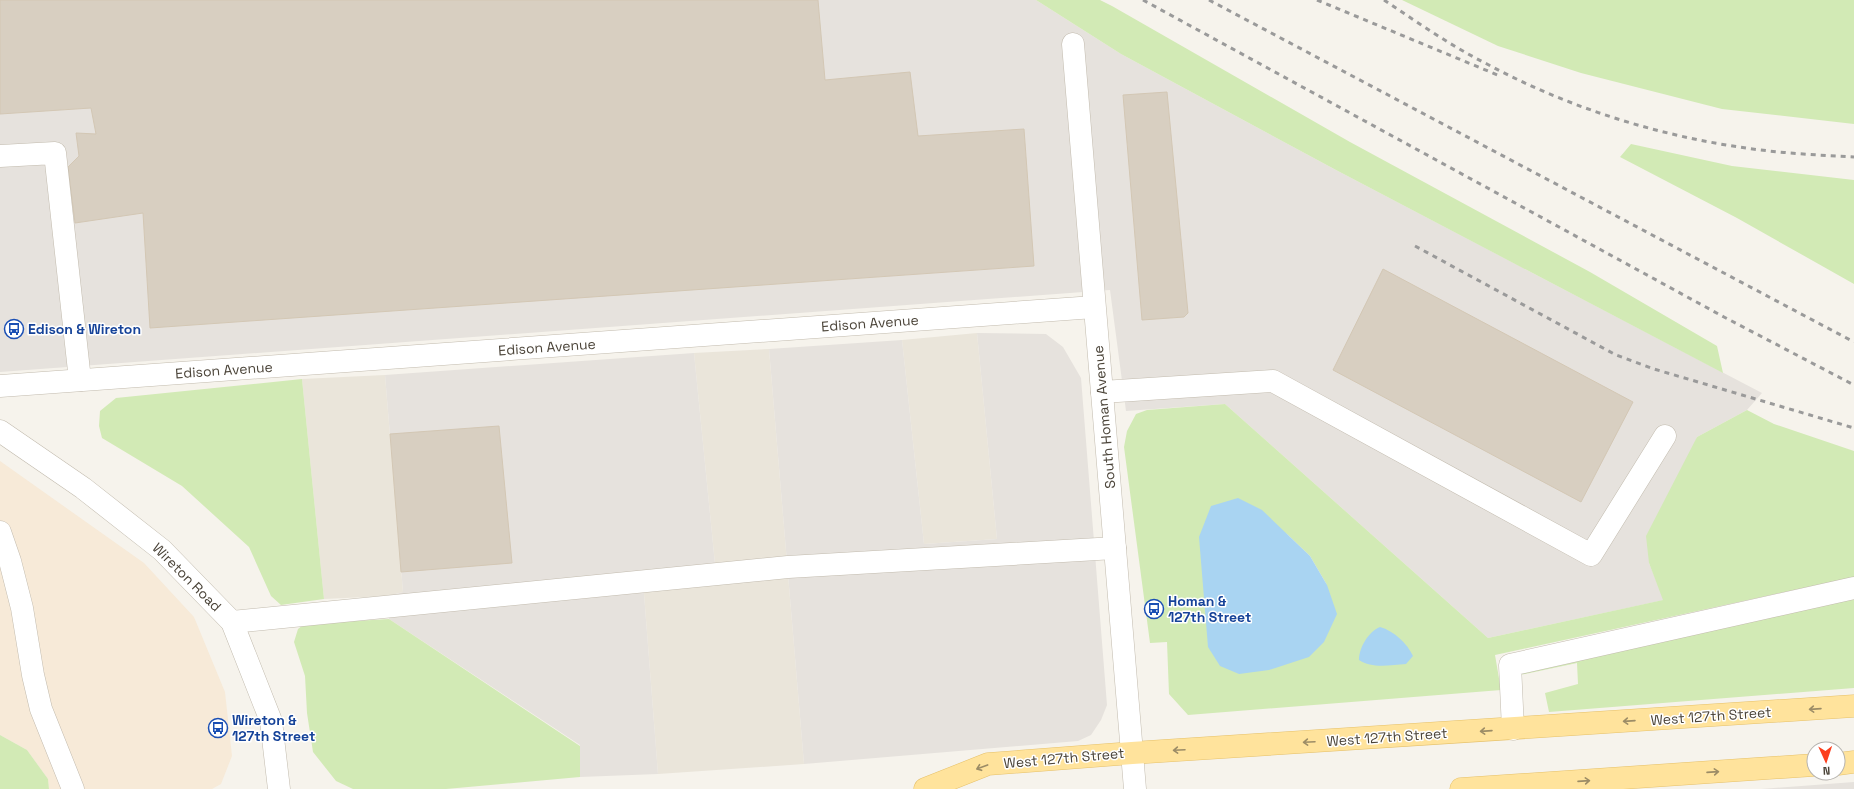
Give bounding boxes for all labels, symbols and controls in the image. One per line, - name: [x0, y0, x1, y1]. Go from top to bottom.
- street label: Edison Avenue: [821, 311, 919, 335]
- bus stop icon: Edison & Wireton: [3, 318, 25, 340]
- place label: Edison & Wireton: [28, 320, 141, 338]
- street label: Edison Avenue: [498, 335, 596, 359]
- street label: South Homan Avenue: [1089, 345, 1119, 489]
- street label: Edison Avenue: [175, 358, 273, 382]
- street label: Wireton Road: [149, 539, 225, 615]
- place label: Homan & 127th Street: [1168, 592, 1251, 626]
- bus stop icon: Homan & 127th Street: [1143, 598, 1165, 620]
- street label: West 127th Street: [1650, 703, 1772, 729]
- one-way arrow: [1809, 705, 1822, 712]
- place label: Wireton & 127th Street: [232, 711, 315, 745]
- bus stop icon: Wireton & 127th Street: [207, 717, 229, 739]
- one-way arrow: [1623, 718, 1636, 725]
- street label: West 127th Street: [1326, 724, 1448, 750]
- one-way arrow: [1480, 727, 1493, 734]
- one-way arrow: [1303, 738, 1316, 746]
- north arrow: [1806, 741, 1846, 781]
- street label: West 127th Street: [1003, 744, 1125, 772]
- one-way arrow: [1173, 746, 1186, 753]
- one-way arrow: [977, 763, 989, 771]
- text: N: [1822, 764, 1831, 778]
- one-way arrow: [1706, 768, 1719, 775]
- one-way arrow: [1577, 777, 1590, 784]

